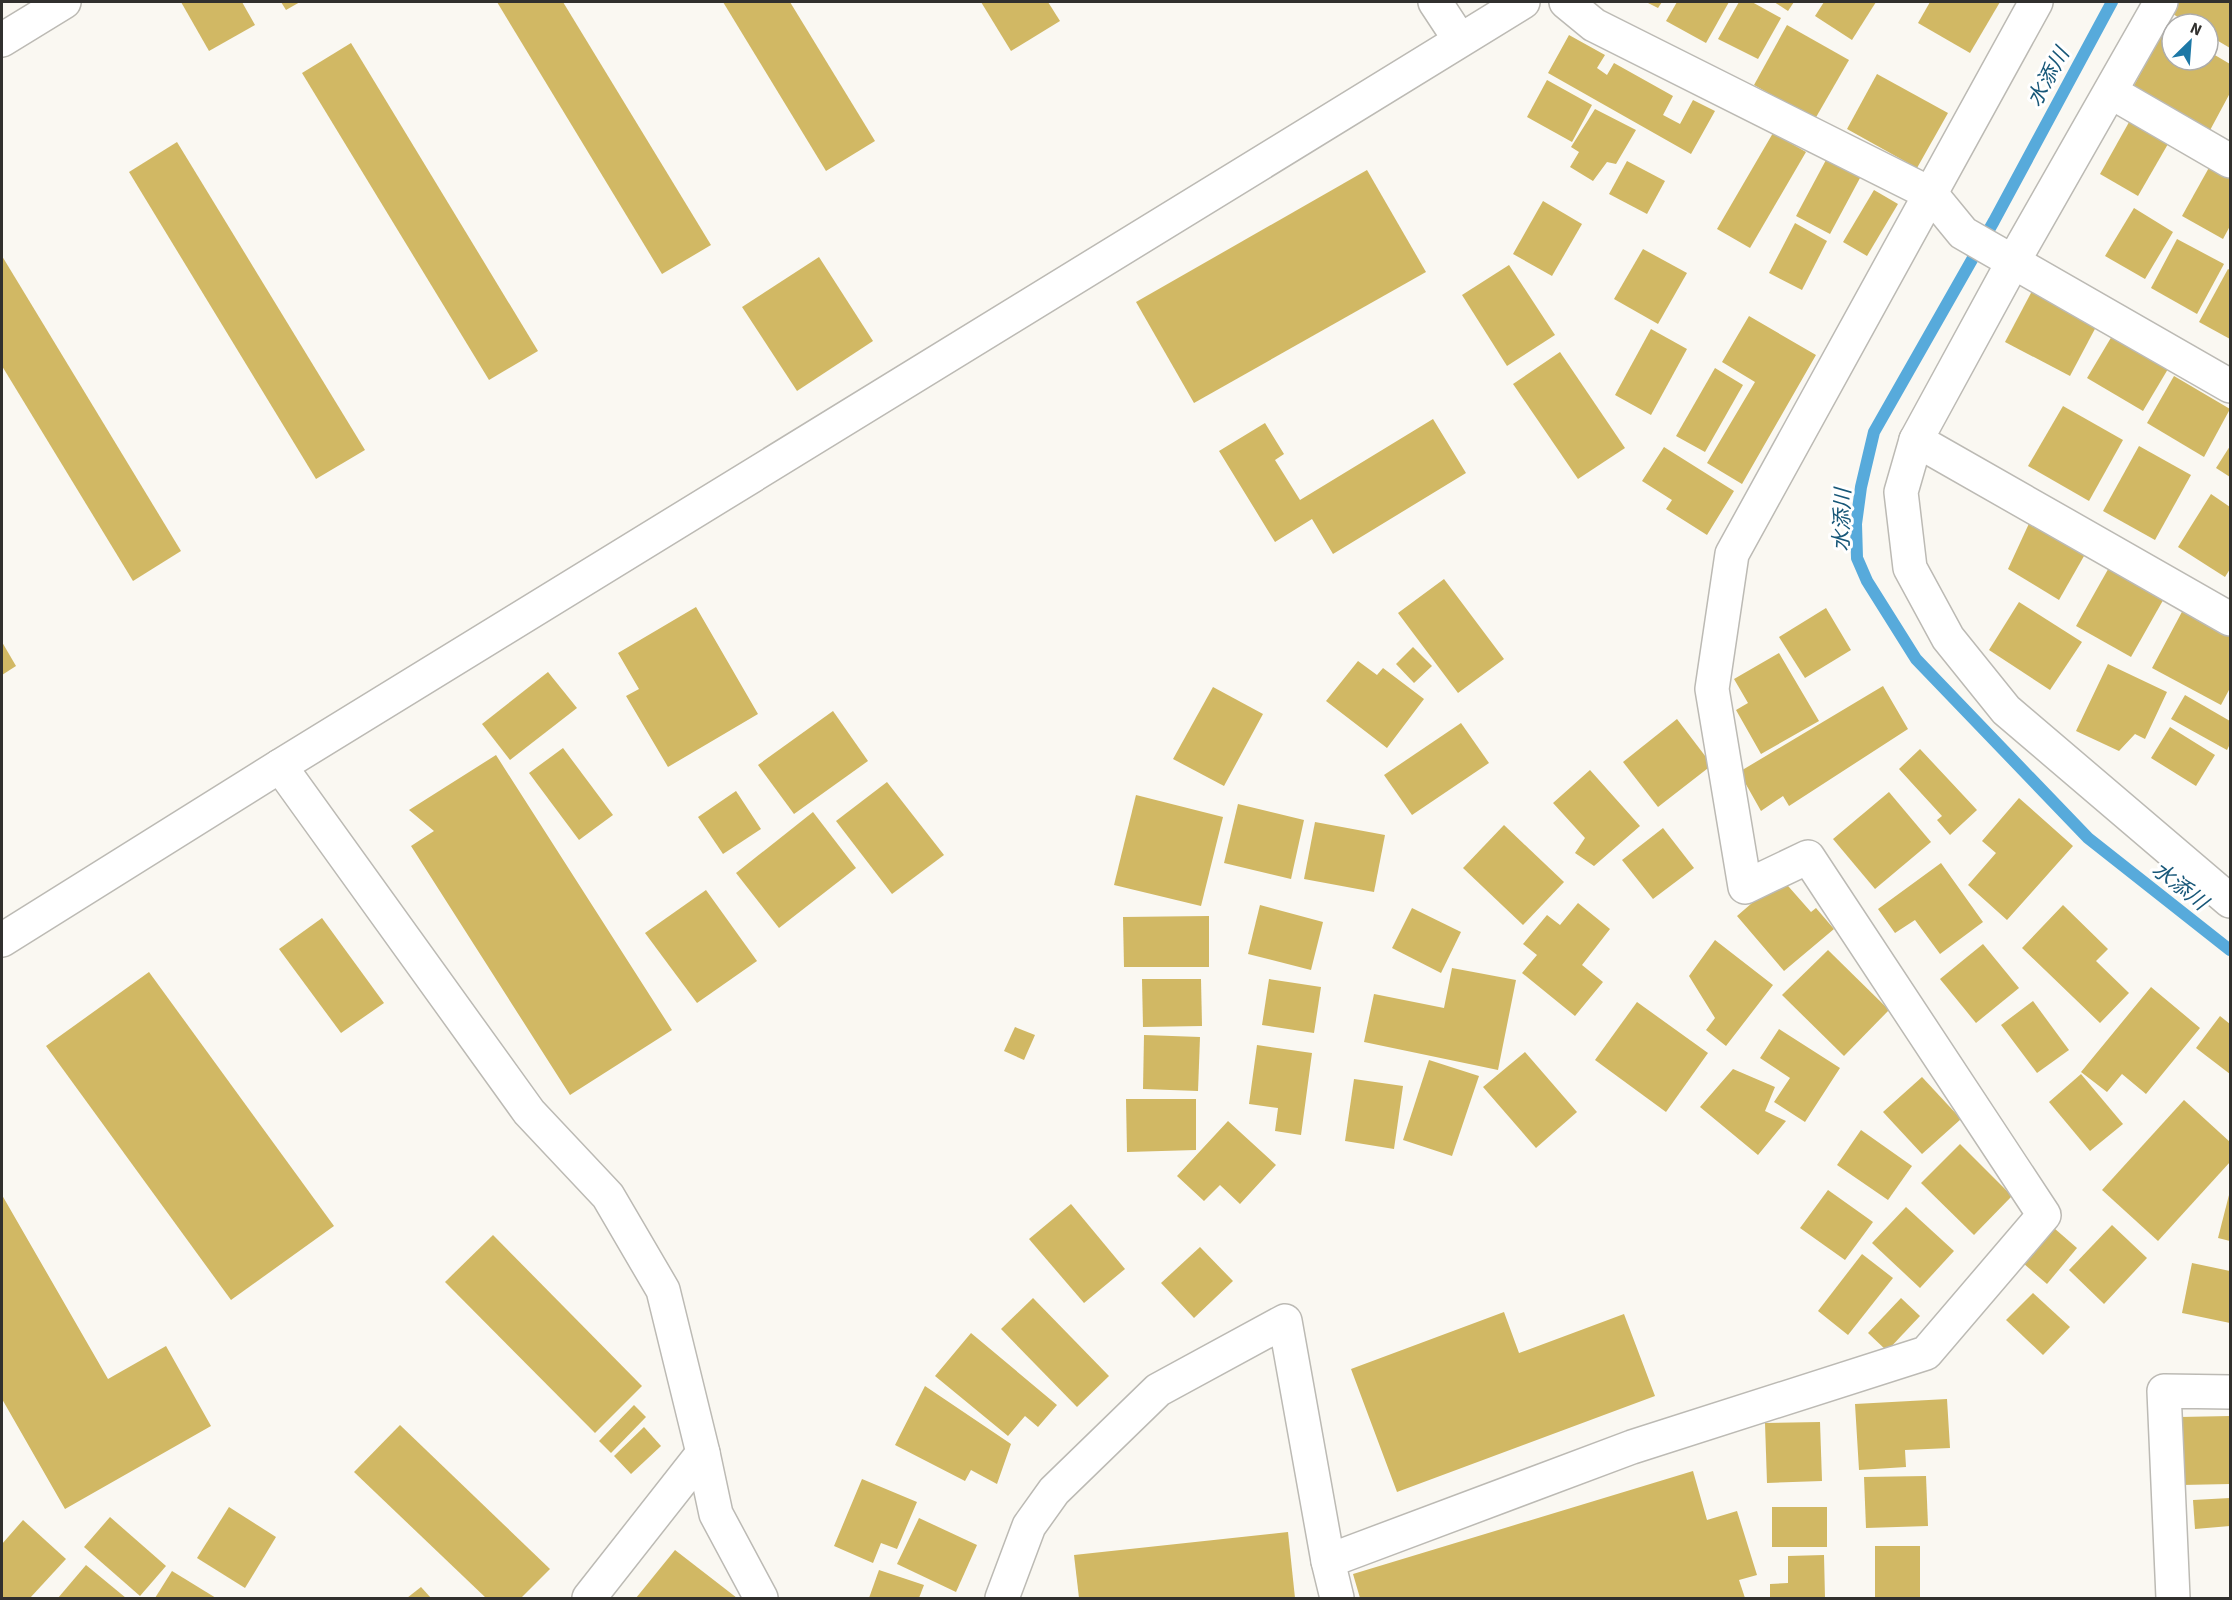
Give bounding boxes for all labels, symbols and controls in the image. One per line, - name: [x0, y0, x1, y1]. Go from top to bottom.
- north arrow: [2160, 12, 2220, 72]
- text: N: [2186, 17, 2205, 42]
- water label: 水添川: [2020, 40, 2077, 112]
- water label: 水添川: [1826, 486, 1858, 552]
- water label: 水添川: [2146, 855, 2216, 918]

